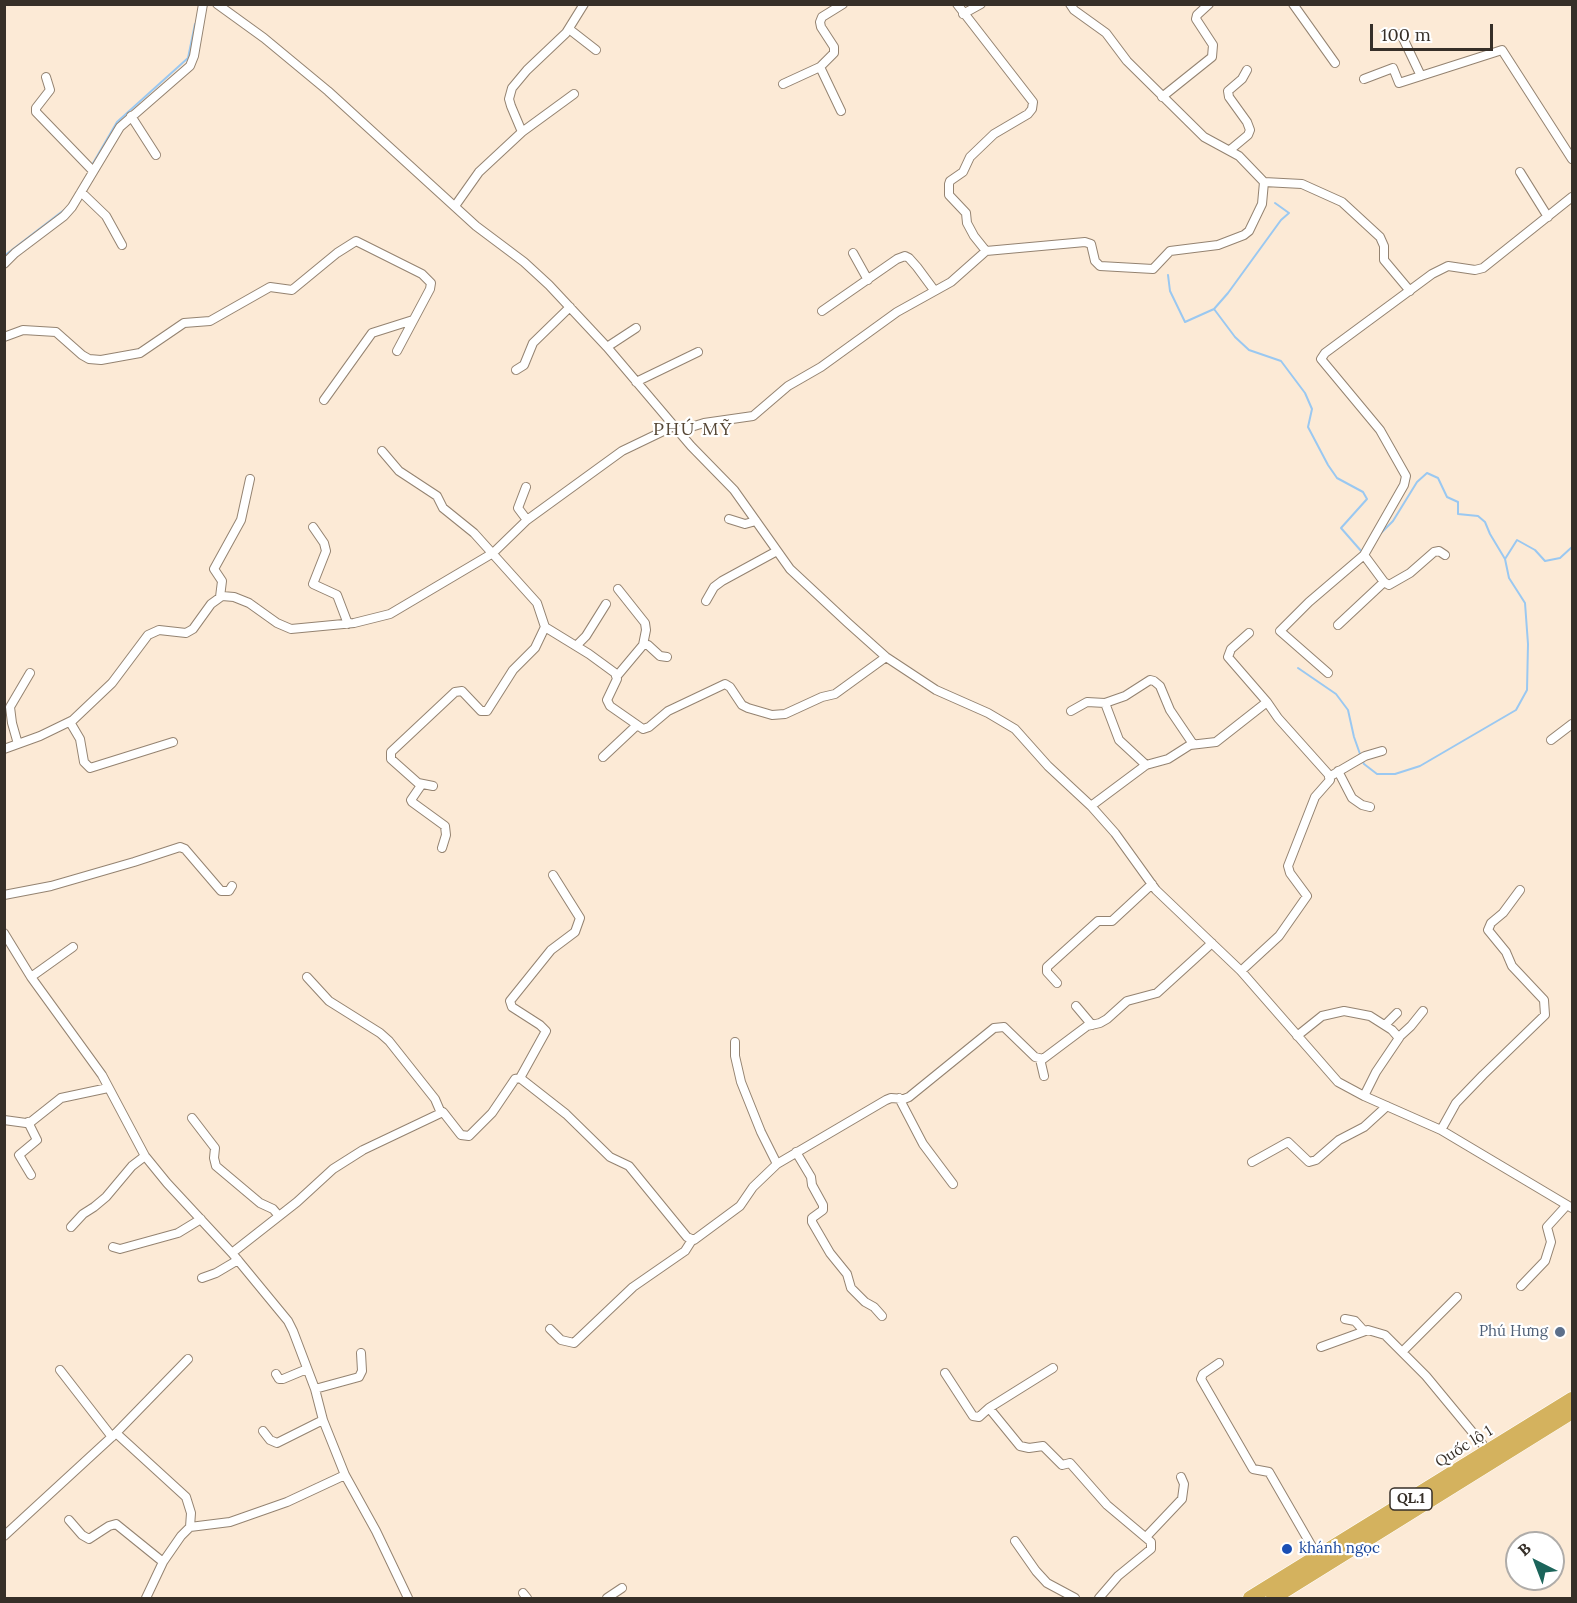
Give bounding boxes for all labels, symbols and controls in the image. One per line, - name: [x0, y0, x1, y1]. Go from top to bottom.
- scale bar: [1373, 12, 1496, 50]
- text: 100 m: [1381, 23, 1431, 46]
- district label: PHÚ MỸ: [653, 419, 733, 441]
- place label: Phú Hưng: [1479, 1323, 1548, 1341]
- marker: Phú Hưng: [1553, 1325, 1567, 1339]
- street label: Quốc lộ 1: [1432, 1422, 1496, 1472]
- road number: QL.1: [1390, 1488, 1432, 1510]
- north arrow: [1505, 1531, 1565, 1591]
- text: B: [1514, 1538, 1535, 1560]
- place label: khánh ngọc: [1299, 1540, 1380, 1558]
- marker: khánh ngọc: [1280, 1542, 1294, 1556]

